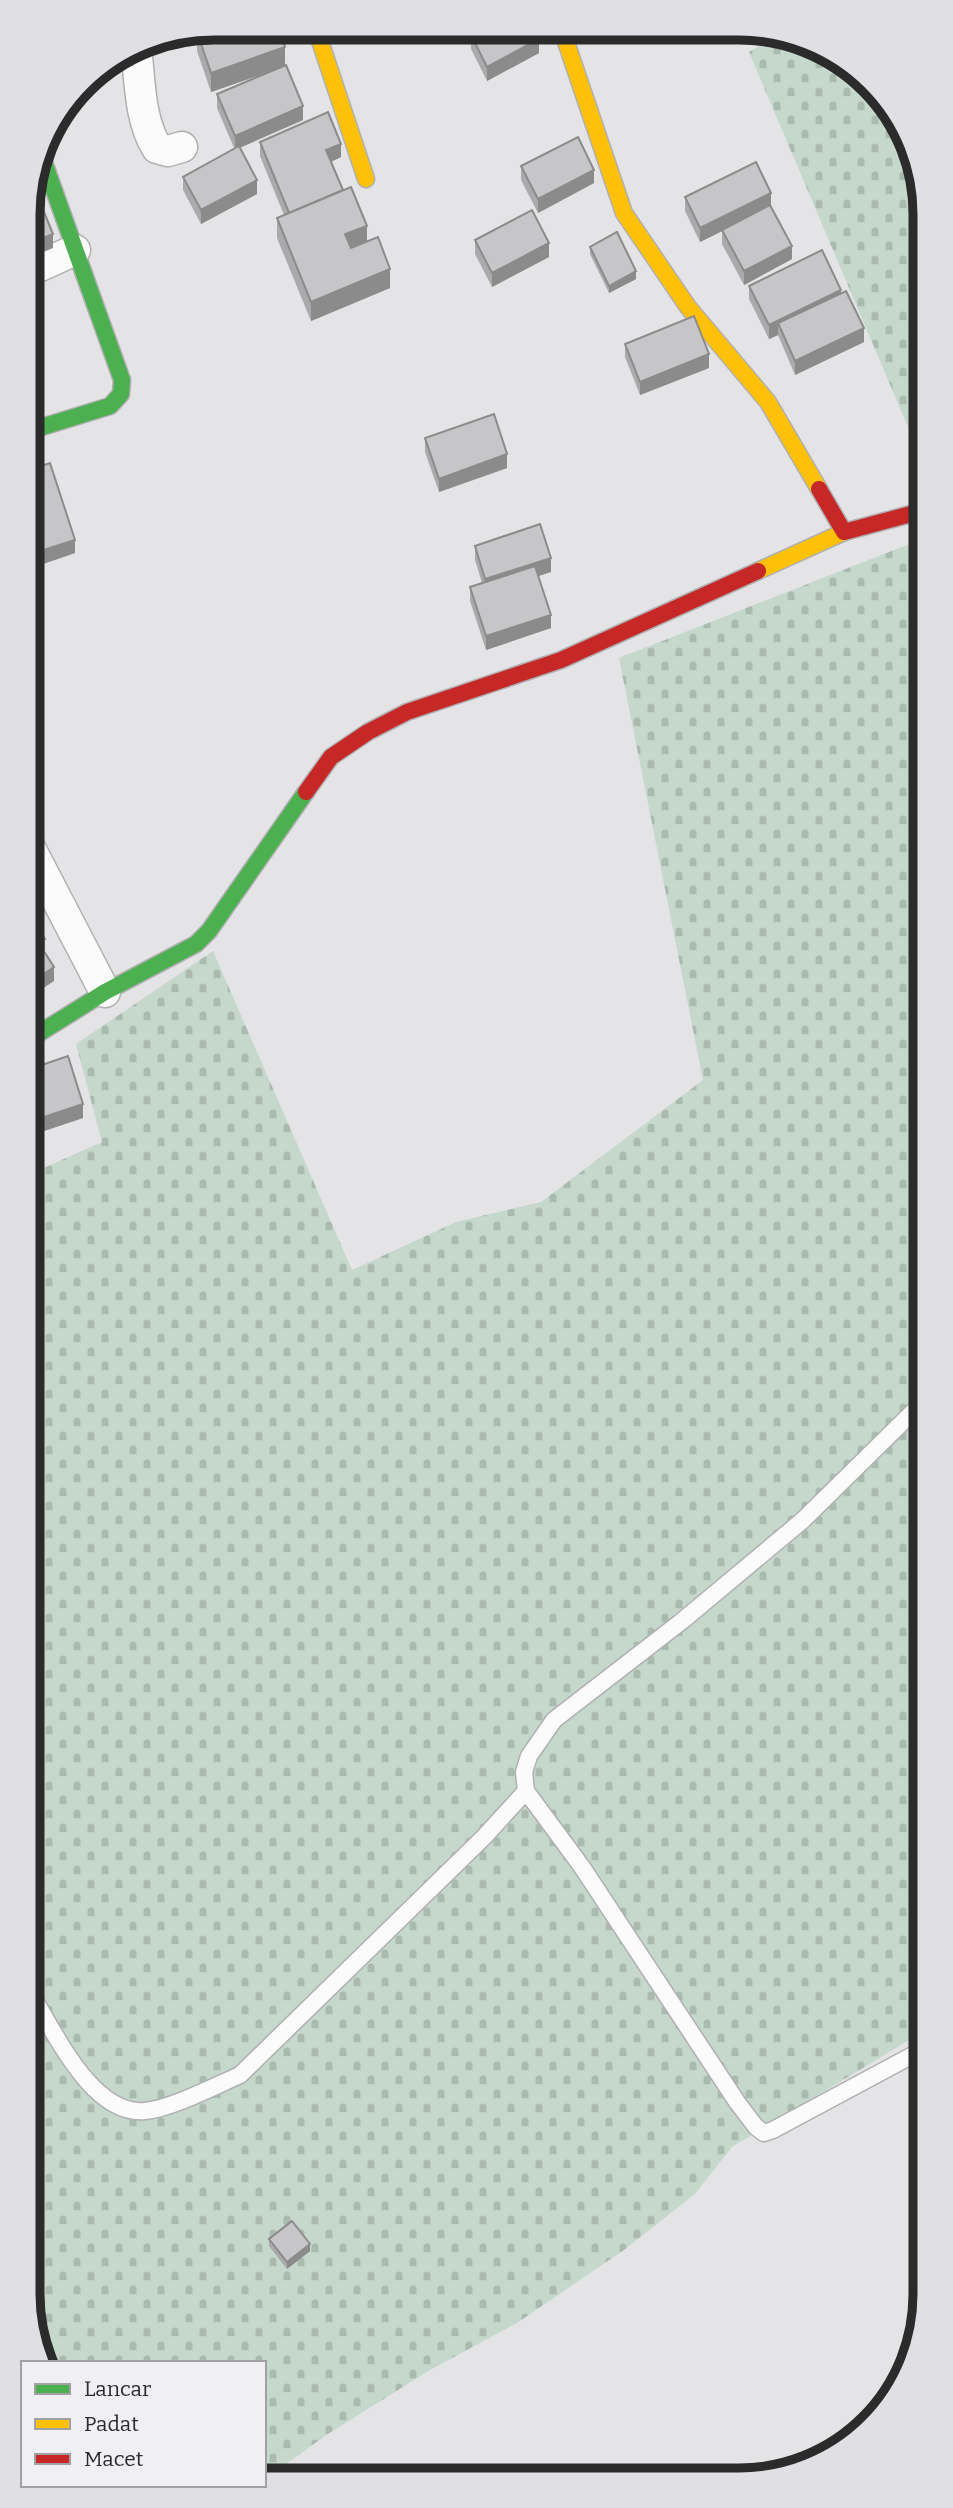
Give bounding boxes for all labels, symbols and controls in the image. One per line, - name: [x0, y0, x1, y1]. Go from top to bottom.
- legend: [21, 2361, 266, 2487]
- text: Lancar: [84, 2376, 151, 2402]
- text: Padat: [84, 2411, 139, 2437]
- text: Macet: [84, 2446, 144, 2472]

